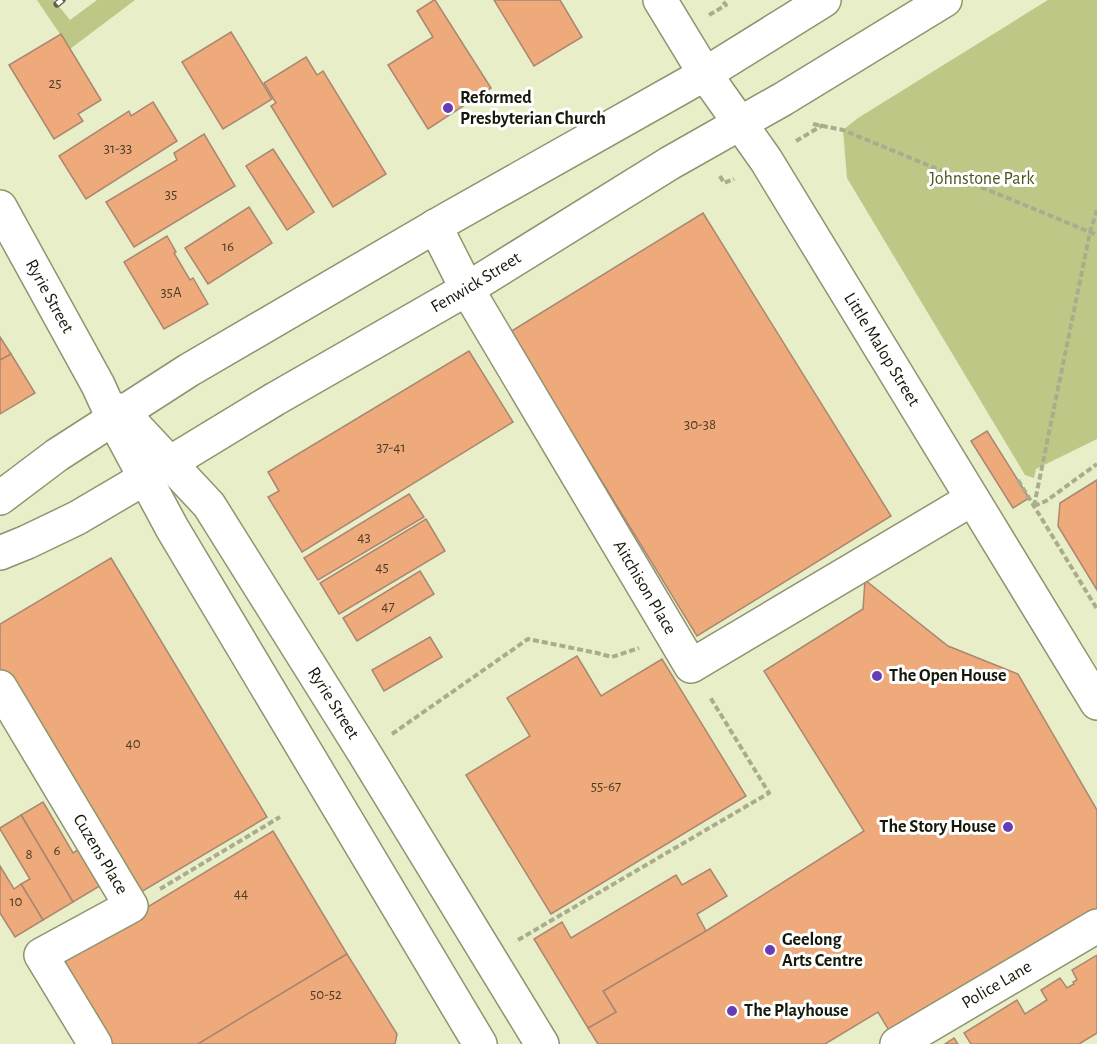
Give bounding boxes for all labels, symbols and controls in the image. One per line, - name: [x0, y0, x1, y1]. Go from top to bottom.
- house number: 25: [48, 76, 62, 91]
- place label: Reformed Presbyterian Church: [460, 89, 606, 128]
- marker: Reformed Presbyterian Church: [441, 101, 455, 115]
- house number: 31-33: [104, 141, 132, 156]
- park label: Johnstone Park: [930, 170, 1035, 188]
- house number: 35: [165, 187, 177, 202]
- house number: 16: [222, 239, 234, 254]
- street label: Fenwick Street: [428, 249, 525, 317]
- street label: Ryrie Street: [22, 256, 77, 336]
- house number: 35A: [160, 285, 182, 300]
- street label: Little Malop Street: [840, 290, 923, 410]
- house number: 30-38: [684, 417, 716, 432]
- house number: 37-41: [376, 440, 406, 455]
- house number: 43: [357, 530, 371, 545]
- street label: Aitchison Place: [610, 537, 679, 638]
- house number: 45: [375, 560, 389, 575]
- house number: 47: [381, 599, 395, 614]
- street label: Ryrie Street: [304, 664, 362, 743]
- place label: The Open House: [889, 667, 1006, 685]
- marker: The Open House: [870, 669, 884, 683]
- house number: 40: [125, 736, 141, 751]
- house number: 55-67: [591, 779, 621, 794]
- street label: Cuzens Place: [69, 811, 131, 898]
- place label: The Story House: [879, 818, 996, 836]
- marker: The Story House: [1001, 820, 1015, 834]
- house number: 6: [53, 843, 61, 858]
- house number: 8: [25, 847, 33, 862]
- house number: 44: [234, 886, 248, 901]
- house number: 10: [9, 894, 23, 909]
- place label: Geelong Arts Centre: [782, 931, 863, 970]
- marker: Geelong Arts Centre: [763, 943, 777, 957]
- street label: Police Lane: [959, 958, 1035, 1013]
- house number: 50-52: [310, 987, 342, 1002]
- place label: The Playhouse: [744, 1002, 849, 1020]
- marker: The Playhouse: [725, 1004, 739, 1018]

